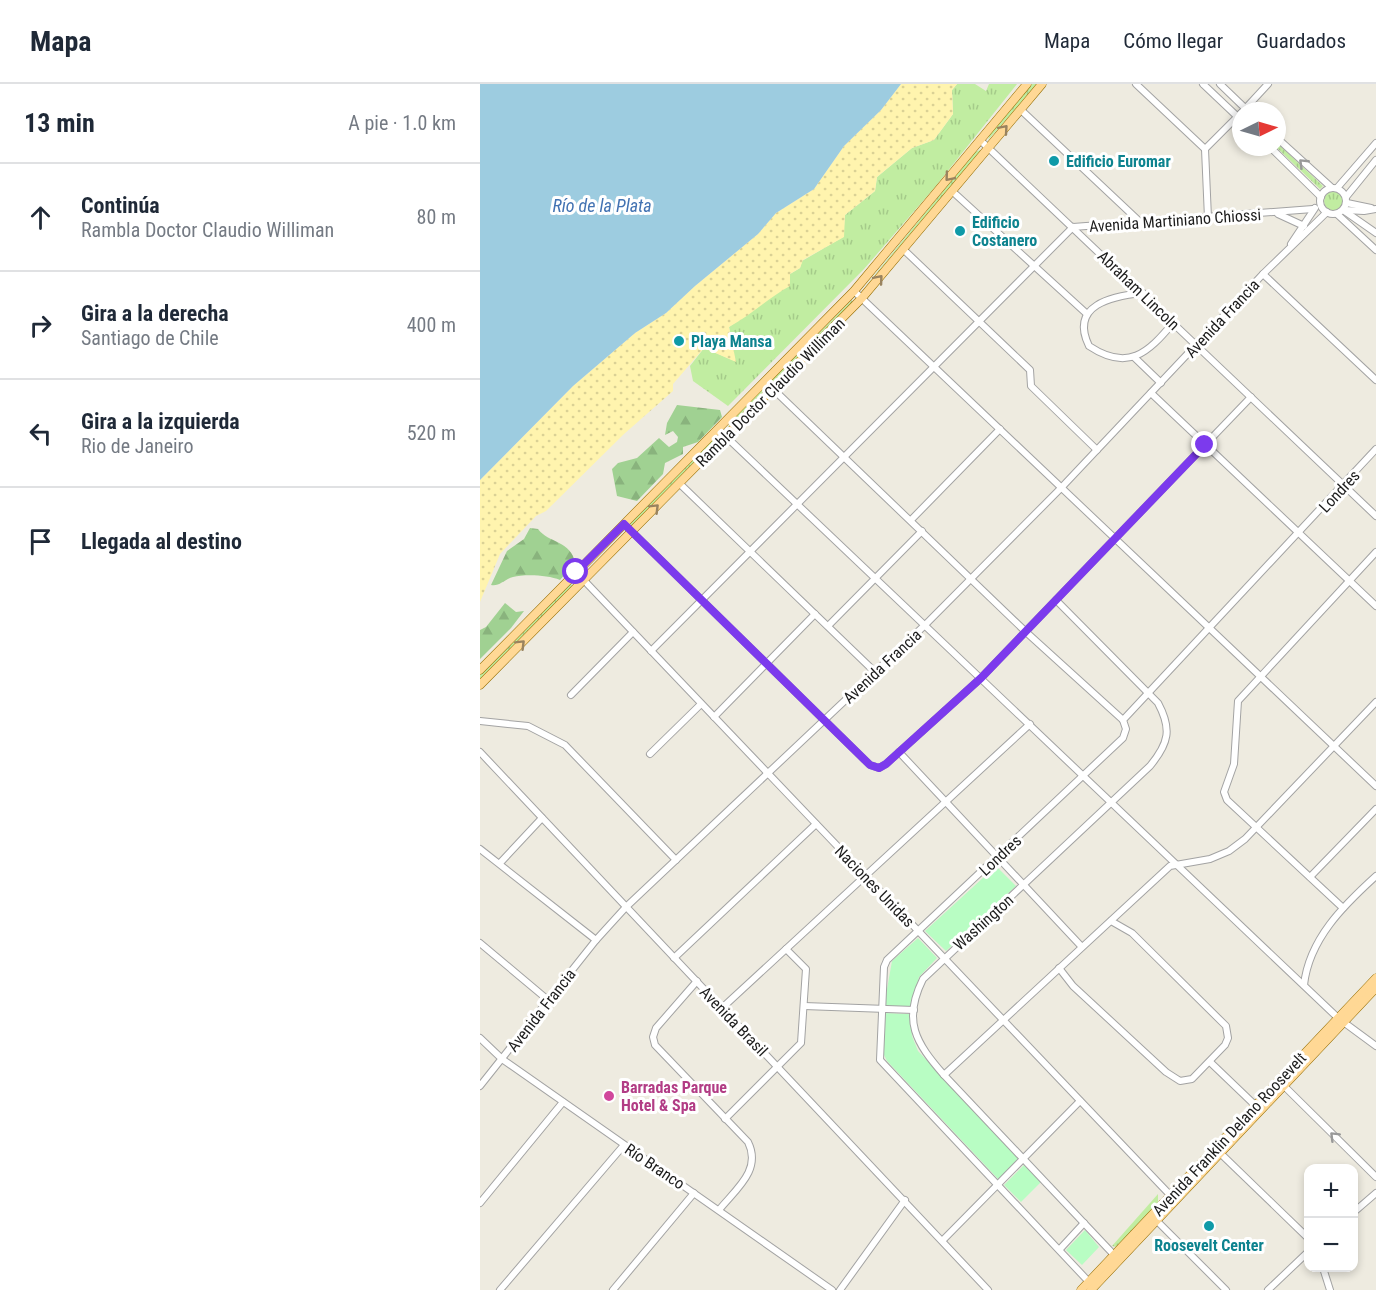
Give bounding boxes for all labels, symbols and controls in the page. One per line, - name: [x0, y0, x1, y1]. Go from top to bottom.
- text: Mapa: [30, 25, 91, 58]
- text: Mapa: [1044, 29, 1090, 53]
- text: Cómo llegar: [1123, 29, 1223, 53]
- text: Guardados: [1256, 29, 1346, 53]
- north arrow: [1232, 102, 1286, 156]
- text: 13 min: [24, 108, 95, 138]
- text: A pie · 1.0 km: [348, 111, 456, 135]
- one-way arrow: [997, 125, 1008, 136]
- place label: Edificio Euromar: [1066, 152, 1171, 171]
- marker: Edificio Euromar: [1047, 154, 1061, 168]
- one-way arrow: [1300, 160, 1311, 171]
- one-way arrow: [945, 170, 956, 181]
- text: Continúa: [81, 193, 160, 218]
- water label: Río de la Plata: [552, 195, 652, 216]
- icon: ahead: [24, 201, 57, 234]
- text: 80 m: [417, 205, 456, 229]
- street label: Avenida Martiniano Chiossi: [1088, 205, 1262, 236]
- place label: Edificio Costanero: [972, 213, 1037, 250]
- text: Rambla Doctor Claudio Williman: [81, 218, 334, 242]
- marker: Edificio Costanero: [953, 224, 967, 238]
- street label: Abraham Lincoln: [1094, 247, 1183, 334]
- one-way arrow: [872, 275, 883, 286]
- street label: Avenida Francia: [1181, 275, 1263, 361]
- text: Gira a la derecha: [81, 301, 229, 326]
- icon: right: [24, 309, 57, 342]
- text: 400 m: [407, 313, 456, 337]
- street label: Rambla Doctor Claudio Williman: [692, 314, 849, 471]
- text: Santiago de Chile: [81, 326, 219, 350]
- place label: Playa Mansa: [691, 332, 773, 351]
- marker: Playa Mansa: [672, 334, 686, 348]
- text: Gira a la izquierda: [81, 409, 240, 434]
- icon: left: [24, 417, 57, 450]
- text: 520 m: [407, 421, 456, 445]
- route end: [1191, 431, 1217, 457]
- text: Rio de Janeiro: [81, 434, 194, 458]
- street label: Londres: [1315, 466, 1364, 516]
- one-way arrow: [648, 505, 659, 516]
- icon: arrive: [24, 525, 57, 558]
- text: Llegada al destino: [81, 529, 242, 554]
- route start: [562, 558, 588, 584]
- street label: Avenida Francia: [839, 625, 925, 707]
- one-way arrow: [514, 640, 525, 651]
- street label: Londres: [975, 831, 1025, 880]
- street label: Naciones Unidas: [831, 842, 918, 931]
- street label: Washington: [949, 890, 1017, 954]
- street label: Avenida Francia: [503, 965, 580, 1056]
- street label: Avenida Brasil: [696, 983, 772, 1060]
- street label: Avenida Franklin Delano Roosevelt: [1149, 1048, 1310, 1220]
- place label: Barradas Parque Hotel & Spa: [621, 1078, 727, 1115]
- marker: Barradas Parque Hotel & Spa: [602, 1089, 616, 1103]
- one-way arrow: [1331, 1132, 1342, 1143]
- street label: Río Branco: [621, 1139, 688, 1193]
- map controls: [1304, 1164, 1358, 1272]
- button: +: [1304, 1164, 1358, 1218]
- button: −: [1304, 1218, 1358, 1272]
- marker: Roosevelt Center: [1202, 1219, 1216, 1233]
- place label: Roosevelt Center: [1154, 1236, 1264, 1255]

